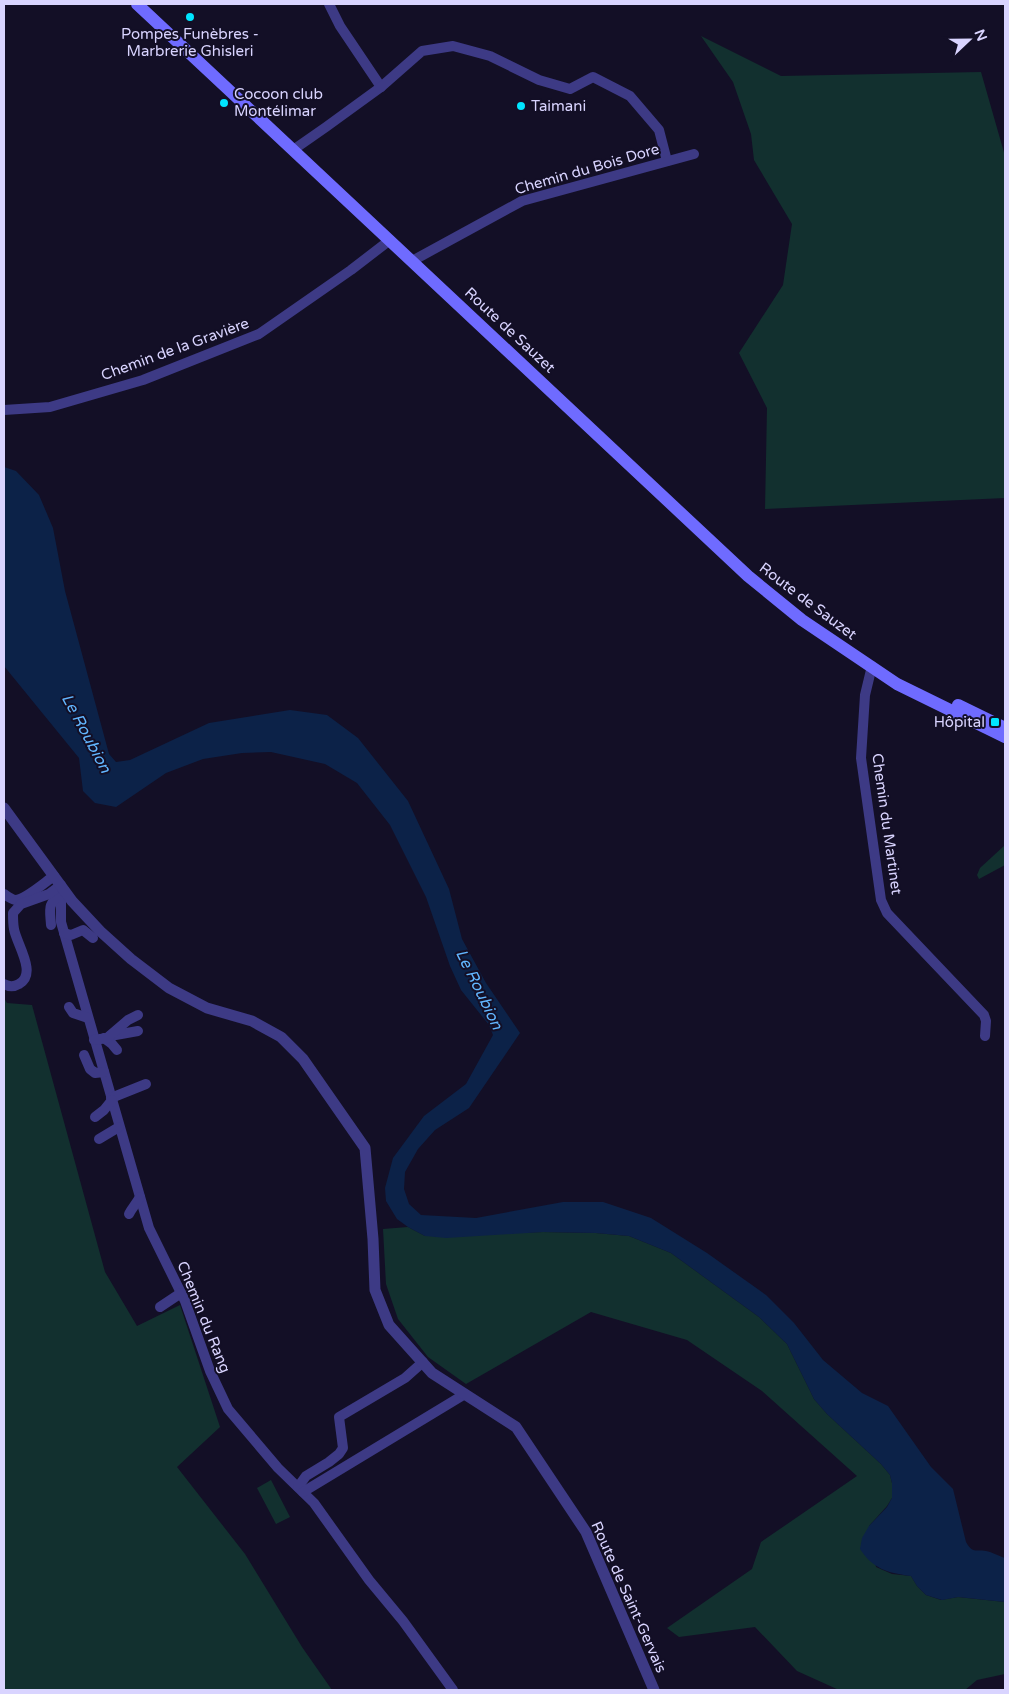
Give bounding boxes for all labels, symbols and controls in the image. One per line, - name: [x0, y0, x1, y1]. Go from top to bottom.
- marker: Pompes Funèbres - Marbrerie Ghisleri: [184, 11, 196, 23]
- north arrow: [944, 15, 994, 65]
- place label: Pompes Funèbres - Marbrerie Ghisleri: [121, 25, 259, 60]
- text: N: [971, 27, 991, 44]
- place label: Cocoon club Montélimar: [234, 85, 323, 120]
- marker: Cocoon club Montélimar: [218, 97, 230, 109]
- place label: Taimani: [531, 97, 586, 115]
- marker: Taimani: [515, 100, 527, 112]
- street label: Chemin du Bois Dore: [513, 140, 661, 198]
- street label: Route de Sauzet: [461, 283, 559, 377]
- street label: Chemin de la Gravière: [99, 314, 251, 384]
- street label: Route de Sauzet: [756, 559, 860, 644]
- water label: Le Roubion: [57, 690, 116, 778]
- place label: Hôpital: [934, 713, 985, 731]
- marker: Hôpital: [989, 716, 1001, 728]
- street label: Chemin du Martinet: [868, 752, 906, 896]
- water label: Le Roubion: [451, 946, 508, 1034]
- street label: Chemin du Rang: [173, 1259, 235, 1375]
- street label: Route de Saint-Gervais: [587, 1519, 671, 1675]

